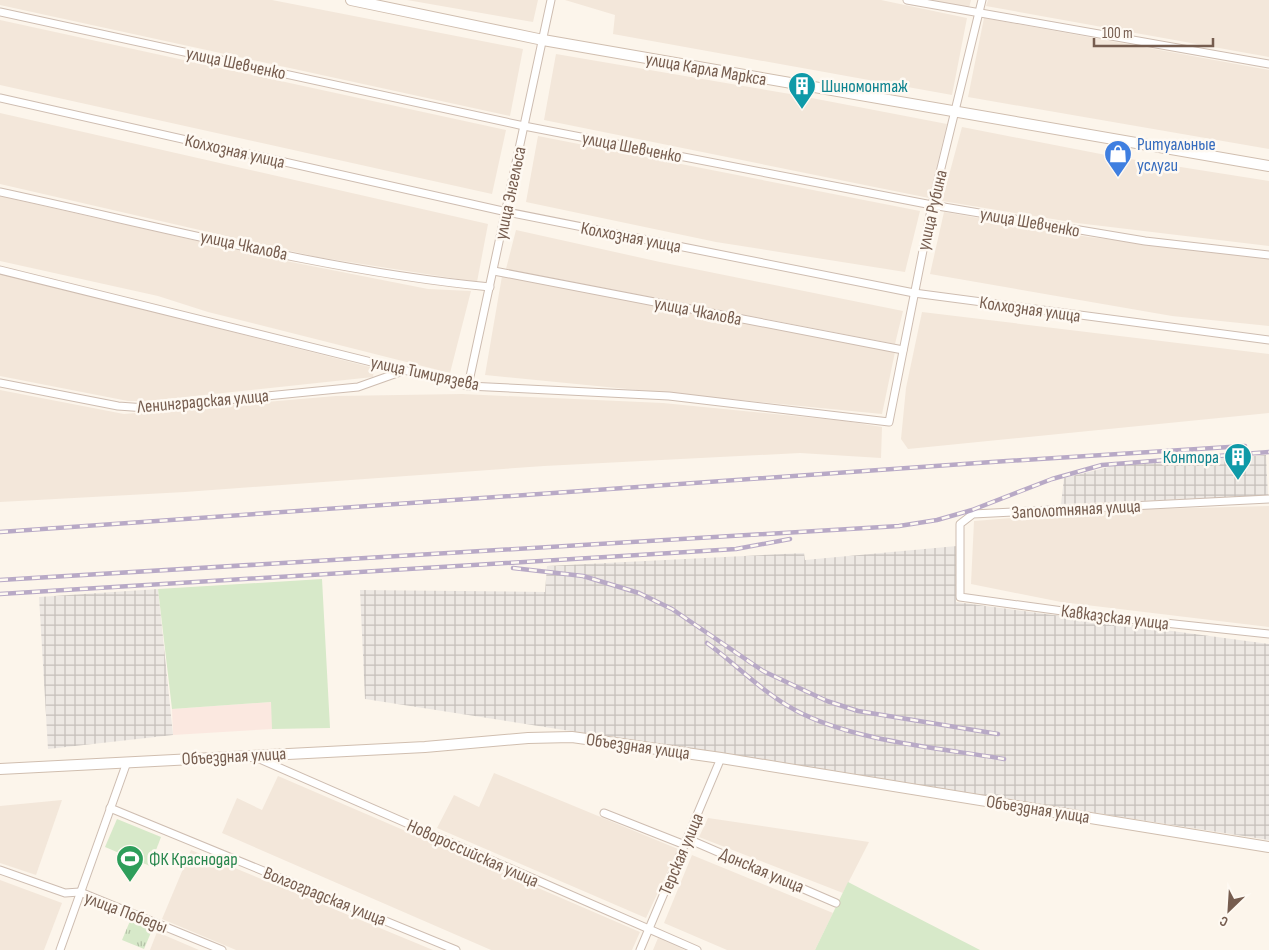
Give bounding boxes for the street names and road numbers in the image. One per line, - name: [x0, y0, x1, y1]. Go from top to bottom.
- street label: улица Шевченко: [184, 43, 288, 84]
- street label: улица Карла Маркса: [644, 49, 768, 90]
- street label: улица Шевченко: [580, 128, 684, 167]
- street label: Колхозная улица: [183, 130, 287, 173]
- street label: улица Энгельса: [490, 145, 531, 242]
- street label: улица Рубина: [913, 168, 952, 252]
- street label: улица Шевченко: [978, 203, 1082, 242]
- street label: Колхозная улица: [579, 217, 683, 258]
- street label: улица Чкалова: [198, 226, 289, 265]
- street label: Колхозная улица: [978, 292, 1082, 327]
- street label: улица Чкалова: [652, 293, 743, 330]
- street label: улица Тимирязева: [369, 352, 481, 395]
- street label: Ленинградская улица: [135, 385, 270, 418]
- street label: Заполотняная улица: [1011, 496, 1141, 523]
- street label: Кавказская улица: [1060, 600, 1170, 635]
- street label: Объездная улица: [585, 729, 691, 764]
- street label: Объездная улица: [181, 743, 287, 770]
- street label: Объездная улица: [985, 791, 1091, 828]
- street label: Терская улица: [655, 810, 708, 898]
- street label: Новороссийская улица: [404, 815, 542, 892]
- street label: Донская улица: [716, 843, 807, 898]
- street label: Волгоградская улица: [260, 862, 389, 931]
- street label: улица Победы: [81, 887, 170, 938]

